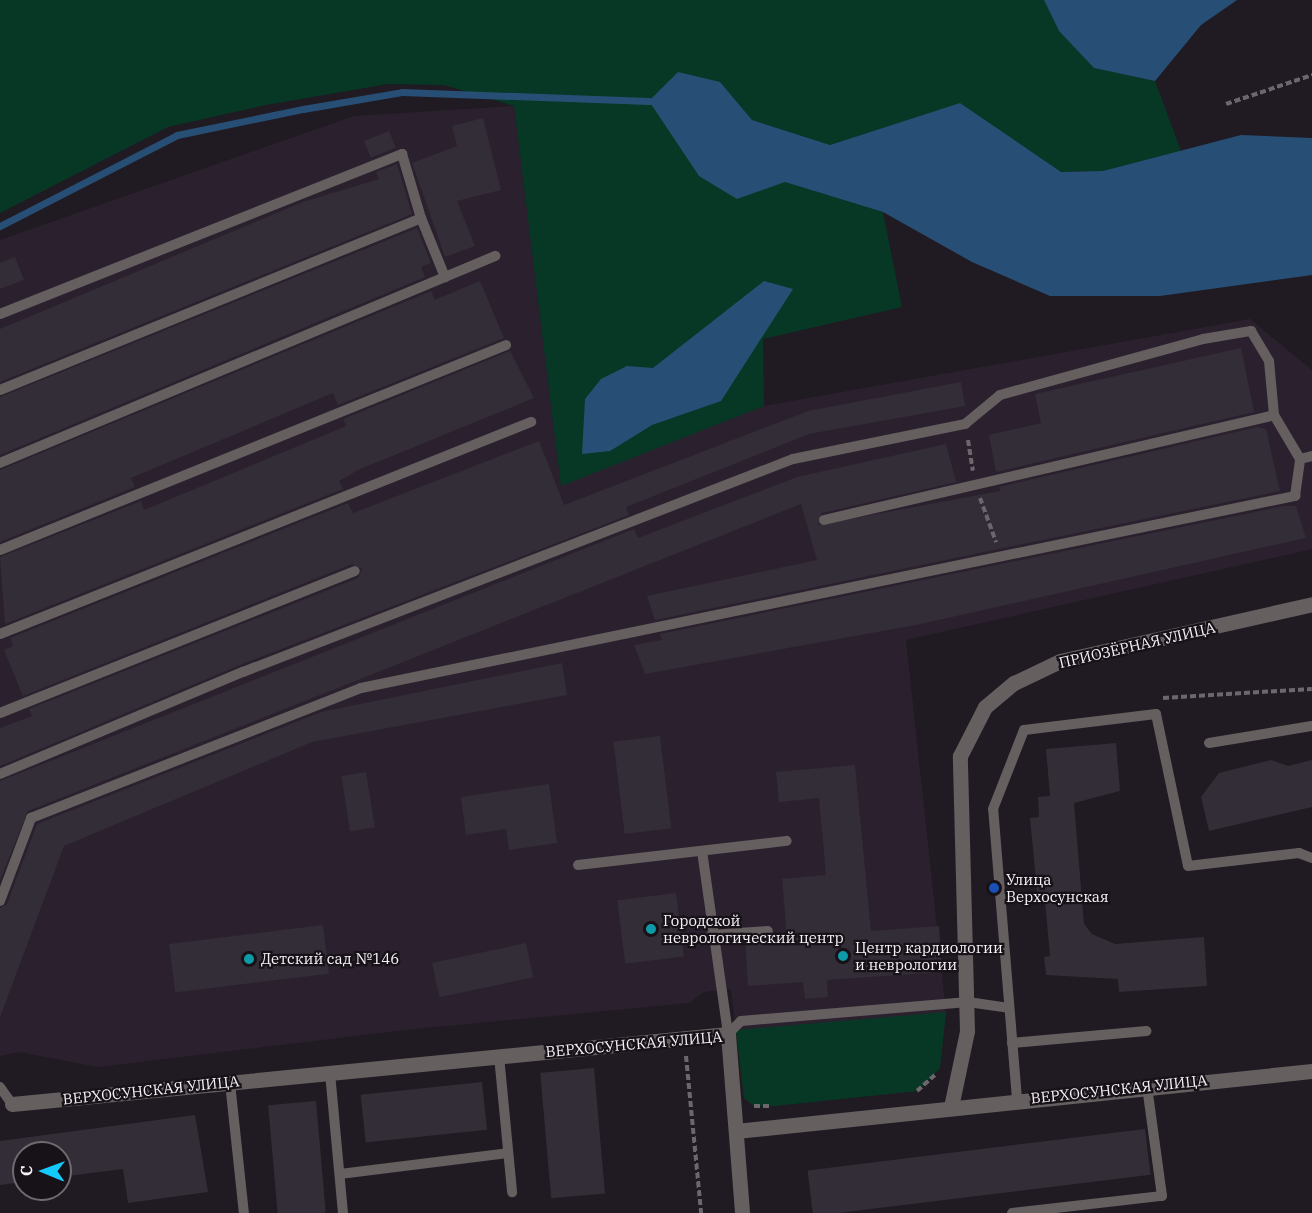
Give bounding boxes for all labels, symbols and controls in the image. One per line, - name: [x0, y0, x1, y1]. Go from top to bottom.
- street label: ПРИОЗЁРНАЯ УЛИЦА: [1057, 618, 1217, 672]
- place label: Улица Верхосунская: [1006, 870, 1109, 905]
- marker: Улица Верхосунская: [987, 881, 1001, 895]
- place label: Городской неврологический центр: [663, 911, 844, 946]
- marker: Городской неврологический центр: [644, 922, 658, 936]
- place label: Центр кардиологии и неврологии: [855, 938, 1003, 973]
- marker: Центр кардиологии и неврологии: [836, 949, 850, 963]
- place label: Детский сад №146: [261, 950, 399, 968]
- marker: Детский сад №146: [242, 952, 256, 966]
- street label: ВЕРХОСУНСКАЯ УЛИЦА: [545, 1027, 723, 1061]
- street label: ВЕРХОСУНСКАЯ УЛИЦА: [1030, 1071, 1208, 1107]
- street label: ВЕРХОСУНСКАЯ УЛИЦА: [62, 1072, 240, 1108]
- north arrow: [12, 1141, 72, 1201]
- text: С: [16, 1165, 36, 1176]

